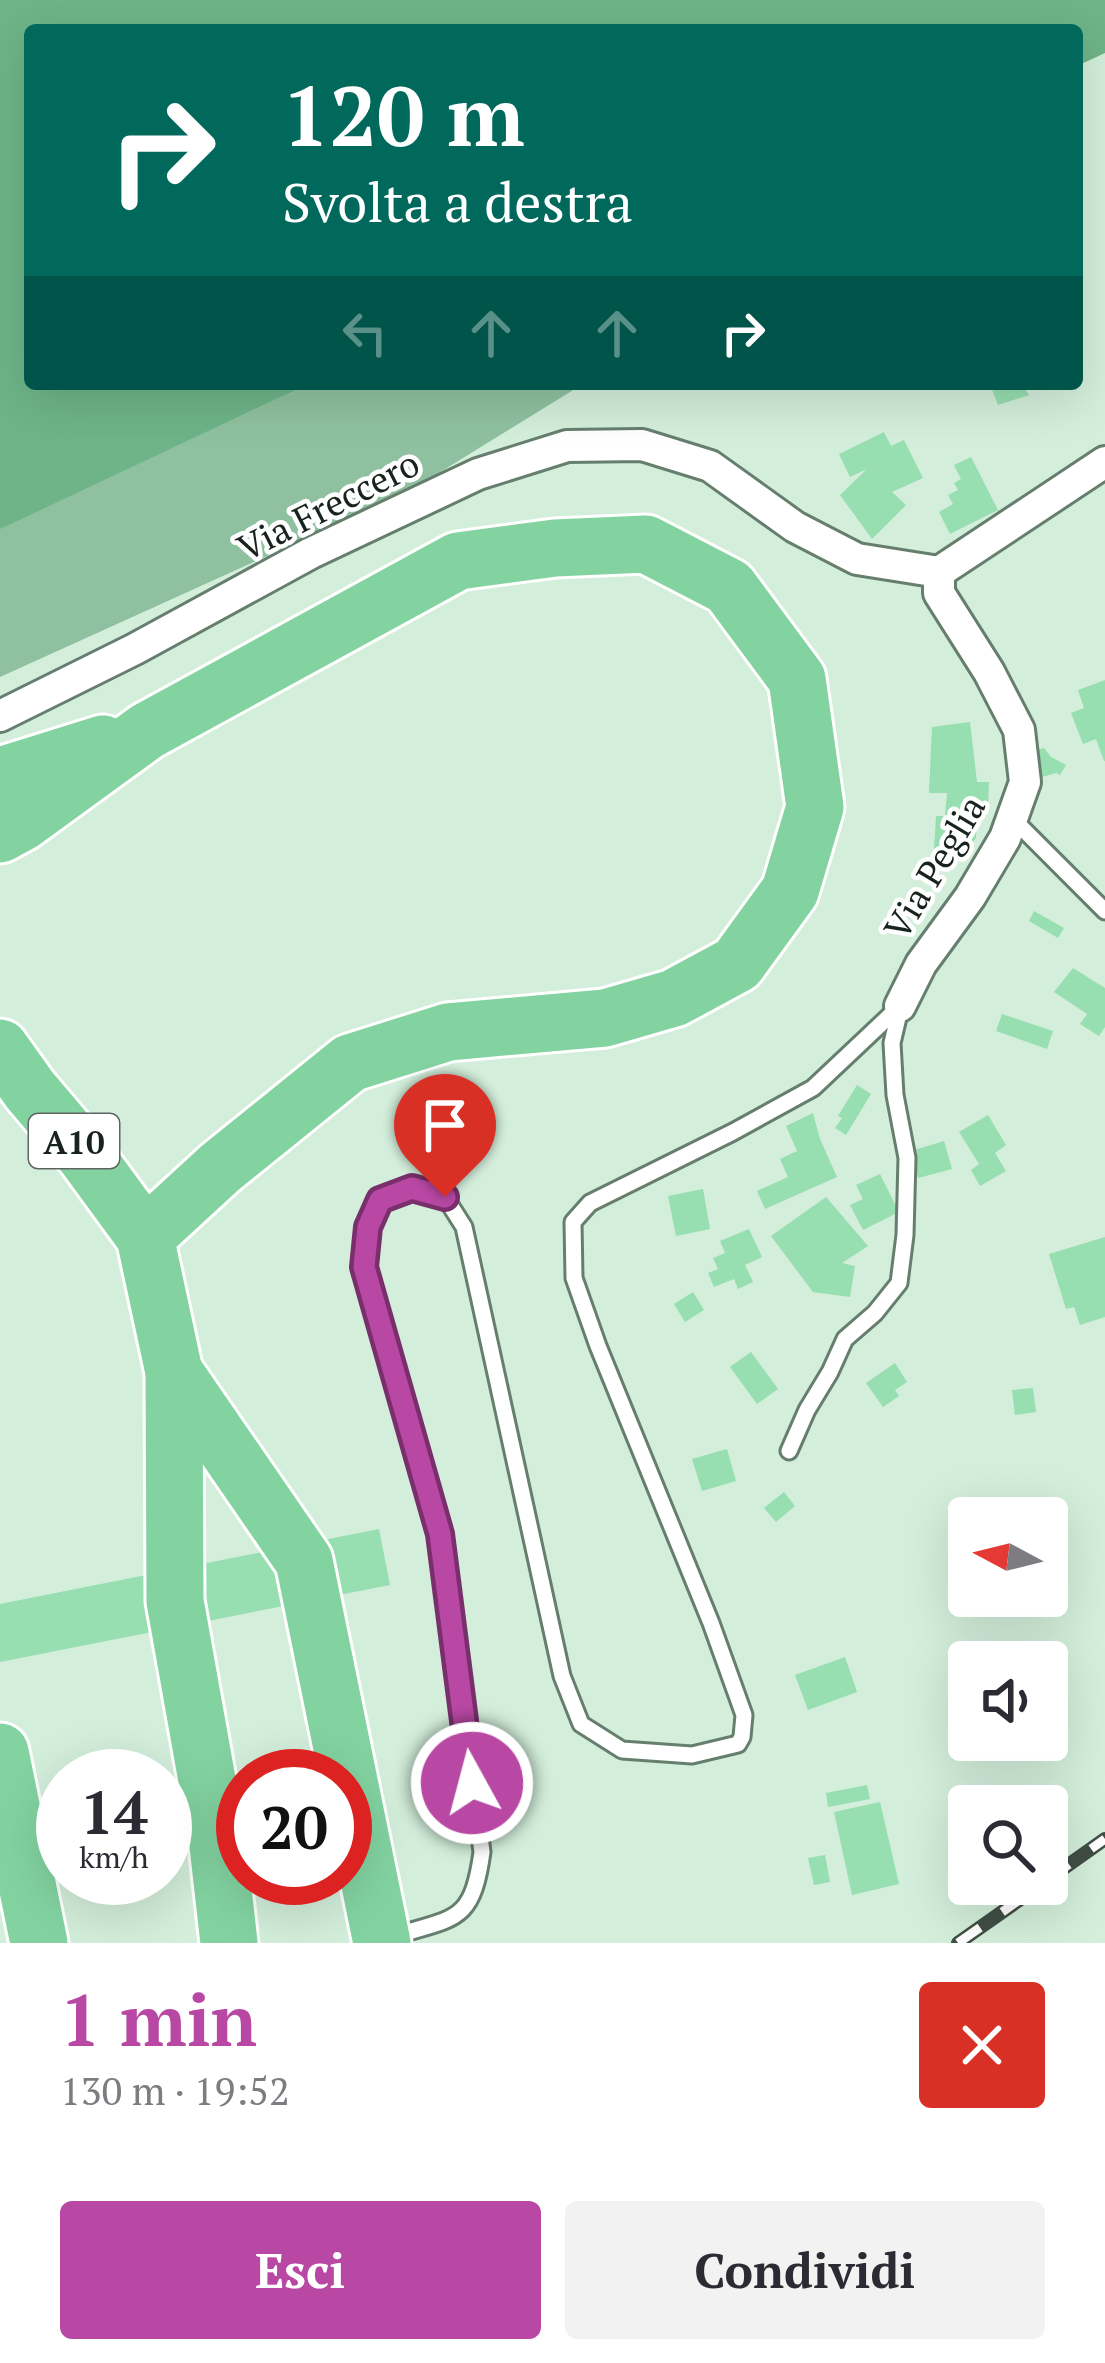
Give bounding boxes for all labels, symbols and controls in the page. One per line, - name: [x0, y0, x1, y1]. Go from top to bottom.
- text: 120 m: [282, 59, 525, 170]
- icon: right: [84, 72, 240, 228]
- text: Svolta a destra: [282, 166, 633, 237]
- icon: left: [332, 300, 398, 366]
- icon: ahead: [458, 300, 524, 366]
- icon: ahead: [584, 300, 650, 366]
- icon: right: [710, 300, 776, 366]
- street label: Via Freccero: [229, 439, 427, 571]
- street label: Via Peglia: [873, 786, 995, 948]
- pin: [394, 1074, 496, 1197]
- icon: arrive: [412, 1092, 478, 1158]
- road number: A10: [29, 1114, 119, 1168]
- north arrow: [948, 1497, 1068, 1617]
- map controls: [948, 1497, 1068, 1905]
- button: sound: [948, 1641, 1068, 1761]
- position arrow: [409, 1720, 535, 1846]
- speed limit sign: 20: [216, 1749, 372, 1905]
- text: 14: [80, 1772, 148, 1851]
- button: search: [948, 1785, 1068, 1905]
- text: km/h: [79, 1837, 149, 1877]
- text: 1 min: [60, 1971, 257, 2067]
- button: close: [919, 1982, 1045, 2108]
- text: 130 m · 19:52: [60, 2064, 290, 2116]
- button: Esci: [60, 2201, 541, 2339]
- button: Condividi: [565, 2201, 1045, 2339]

